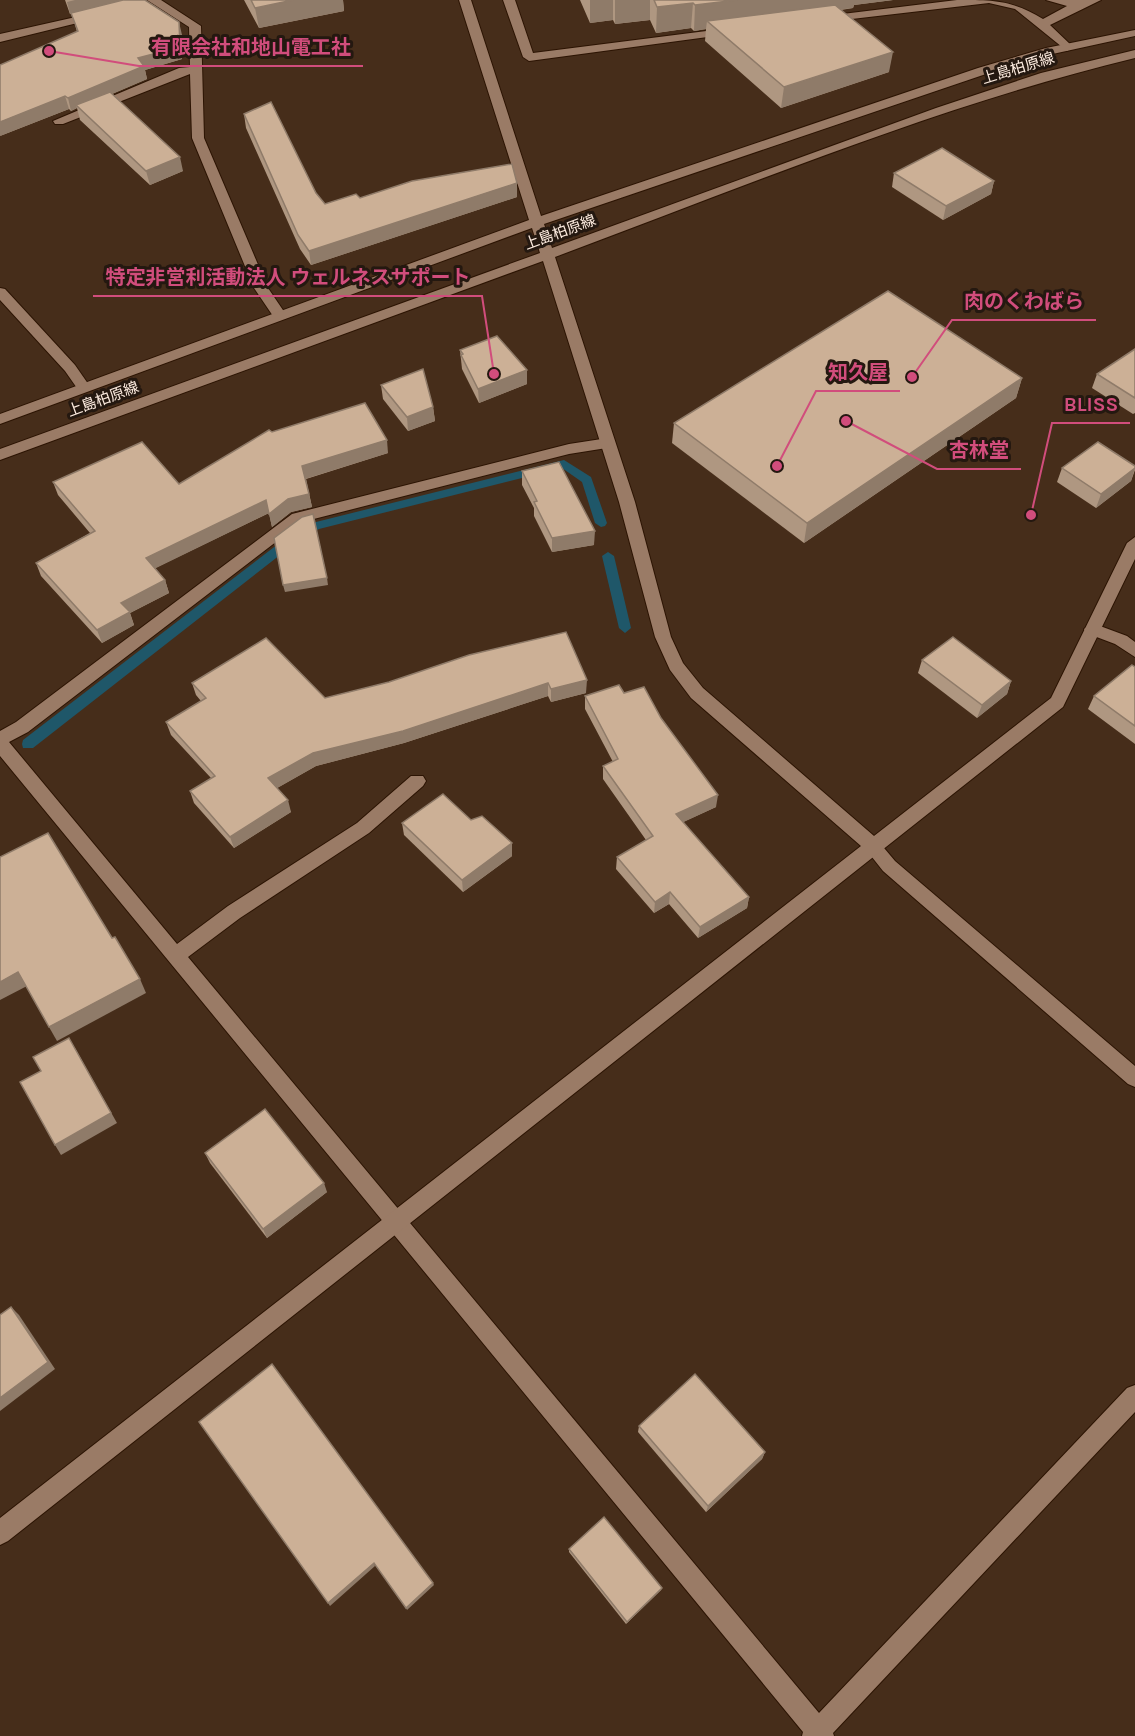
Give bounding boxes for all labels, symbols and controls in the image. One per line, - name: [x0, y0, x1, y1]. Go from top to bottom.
- callout: 有限会社和地山電工社: [139, 28, 363, 66]
- text: 有限会社和地山電工社: [151, 36, 351, 59]
- street label: 上島柏原線: [979, 48, 1057, 88]
- street label: 上島柏原線: [522, 211, 598, 253]
- callout: 特定非営利活動法人 ウェルネスサポート: [93, 258, 482, 296]
- text: 特定非営利活動法人 ウェルネスサポート: [105, 266, 471, 289]
- callout: 肉のくわばら: [952, 282, 1096, 320]
- text: 肉のくわばら: [964, 290, 1084, 313]
- callout: 知久屋: [816, 353, 900, 391]
- text: 知久屋: [828, 361, 888, 384]
- street label: 上島柏原線: [65, 378, 141, 420]
- callout: BLISS: [1052, 385, 1130, 423]
- text: BLISS: [1064, 393, 1118, 416]
- callout: 杏林堂: [937, 431, 1021, 469]
- text: 杏林堂: [949, 439, 1009, 462]

